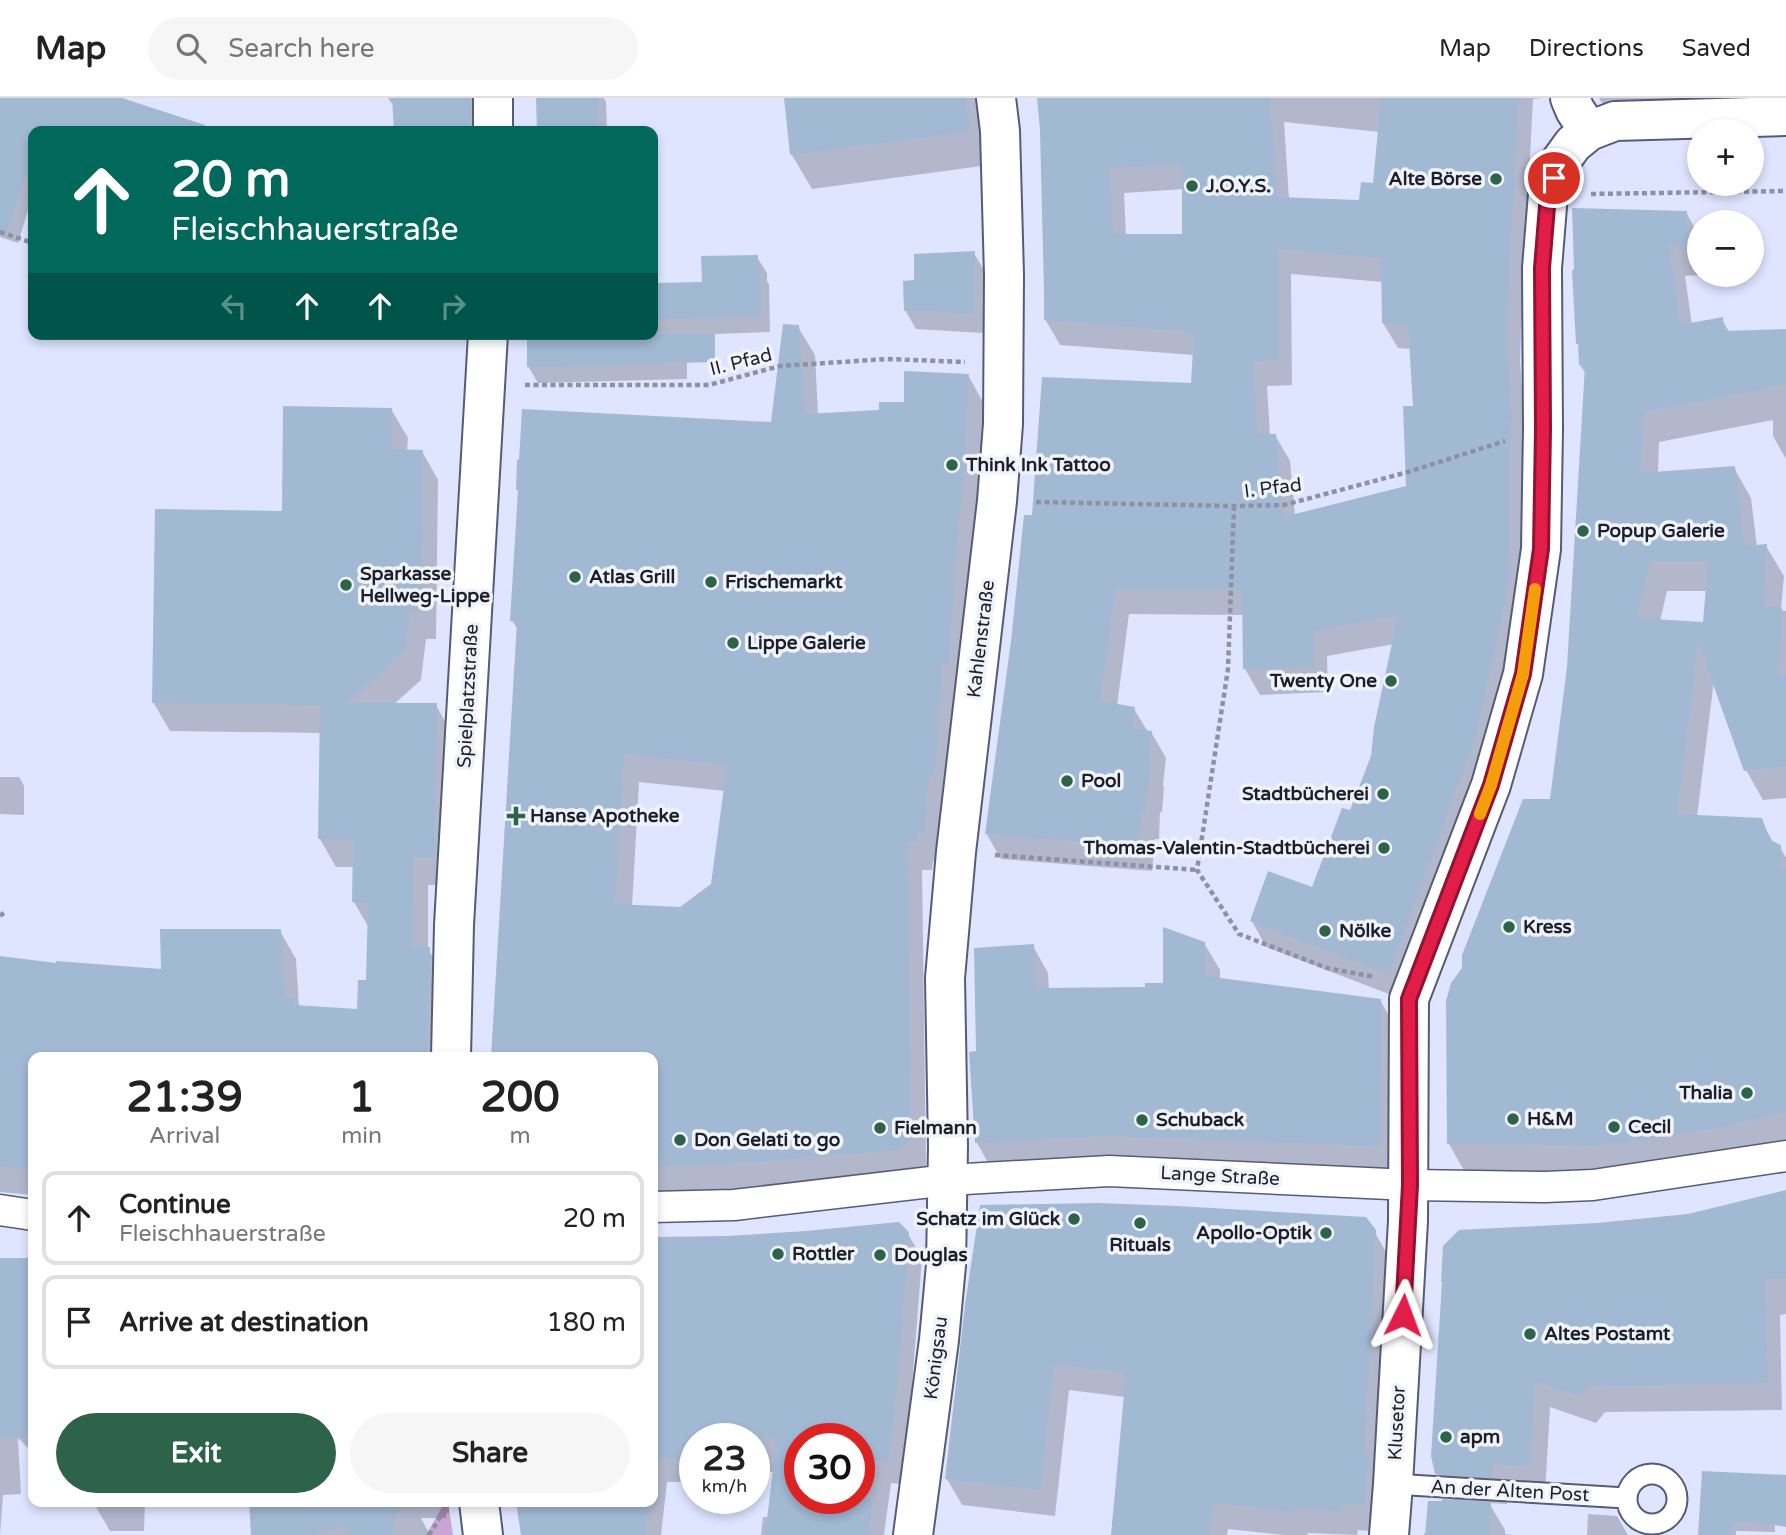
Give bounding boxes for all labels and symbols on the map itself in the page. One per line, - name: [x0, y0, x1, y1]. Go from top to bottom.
- pin: [1524, 148, 1584, 208]
- place label: Alte Börse: [1389, 168, 1482, 190]
- marker: Alte Börse: [1488, 171, 1504, 187]
- place label: J.O.Y.S.: [1205, 175, 1271, 197]
- marker: J.O.Y.S.: [1184, 178, 1200, 194]
- street label: II. Pfad: [708, 344, 774, 380]
- place label: Think Ink Tattoo: [965, 454, 1111, 476]
- marker: Think Ink Tattoo: [944, 457, 960, 473]
- street label: I. Pfad: [1243, 474, 1303, 502]
- place label: Popup Galerie: [1597, 520, 1725, 543]
- marker: Popup Galerie: [1575, 523, 1591, 539]
- place label: Sparkasse Hellweg-Lippe: [360, 563, 490, 608]
- place label: Atlas Grill: [589, 566, 675, 588]
- marker: Atlas Grill: [567, 569, 583, 585]
- place label: Frischemarkt: [725, 571, 843, 593]
- marker: Frischemarkt: [703, 574, 719, 590]
- marker: Sparkasse Hellweg-Lippe: [338, 577, 354, 593]
- street label: Kahlenstraße: [963, 579, 999, 699]
- street label: Spielplatzstraße: [453, 623, 483, 769]
- place label: Lippe Galerie: [747, 632, 866, 655]
- marker: Lippe Galerie: [725, 635, 741, 651]
- place label: Twenty One: [1269, 670, 1377, 693]
- marker: Twenty One: [1383, 673, 1399, 689]
- place label: Pool: [1081, 770, 1121, 792]
- marker: Pool: [1059, 773, 1075, 789]
- place label: Stadtbücherei: [1242, 783, 1369, 805]
- marker: Stadtbücherei: [1375, 786, 1391, 802]
- place label: Hanse Apotheke: [530, 805, 680, 828]
- marker: Hanse Apotheke: [508, 808, 524, 824]
- place label: Thomas-Valentin-Stadtbücherei: [1082, 837, 1370, 859]
- marker: Thomas-Valentin-Stadtbücherei: [1376, 840, 1392, 856]
- place label: Kress: [1523, 916, 1572, 938]
- marker: Kress: [1501, 919, 1517, 935]
- place label: Nölke: [1339, 920, 1391, 942]
- marker: Nölke: [1317, 923, 1333, 939]
- place label: Thalia: [1678, 1082, 1733, 1104]
- marker: Thalia: [1739, 1085, 1755, 1101]
- place label: H&M: [1527, 1108, 1574, 1130]
- place label: Schuback: [1156, 1109, 1245, 1131]
- marker: H&M: [1505, 1111, 1521, 1127]
- marker: Schuback: [1134, 1112, 1150, 1128]
- place label: Cecil: [1628, 1116, 1671, 1138]
- place label: Fielmann: [894, 1117, 977, 1139]
- marker: Cecil: [1606, 1119, 1622, 1135]
- marker: Fielmann: [872, 1120, 888, 1136]
- place label: Don Gelati to go: [694, 1129, 840, 1152]
- marker: Don Gelati to go: [672, 1132, 688, 1148]
- street label: Lange Straße: [1160, 1162, 1280, 1190]
- place label: Schatz im Glück: [916, 1208, 1061, 1230]
- marker: Schatz im Glück: [1066, 1211, 1082, 1227]
- marker: Rituals: [1132, 1215, 1148, 1231]
- place label: Apollo-Optik: [1196, 1222, 1313, 1245]
- marker: Apollo-Optik: [1318, 1225, 1334, 1241]
- place label: Rituals: [1109, 1234, 1171, 1256]
- place label: Rottler: [792, 1243, 855, 1265]
- place label: Douglas: [894, 1244, 968, 1267]
- marker: Rottler: [770, 1246, 786, 1262]
- marker: Douglas: [872, 1247, 888, 1263]
- position arrow: [1366, 1278, 1440, 1352]
- street label: Königsau: [920, 1315, 952, 1401]
- place label: Altes Postamt: [1544, 1323, 1671, 1345]
- marker: Altes Postamt: [1522, 1326, 1538, 1342]
- street label: Klusetor: [1384, 1384, 1410, 1461]
- speed limit sign: 30: [784, 1423, 875, 1514]
- place label: apm: [1460, 1426, 1500, 1449]
- marker: apm: [1438, 1429, 1454, 1445]
- street label: An der Alten Post: [1430, 1476, 1590, 1506]

